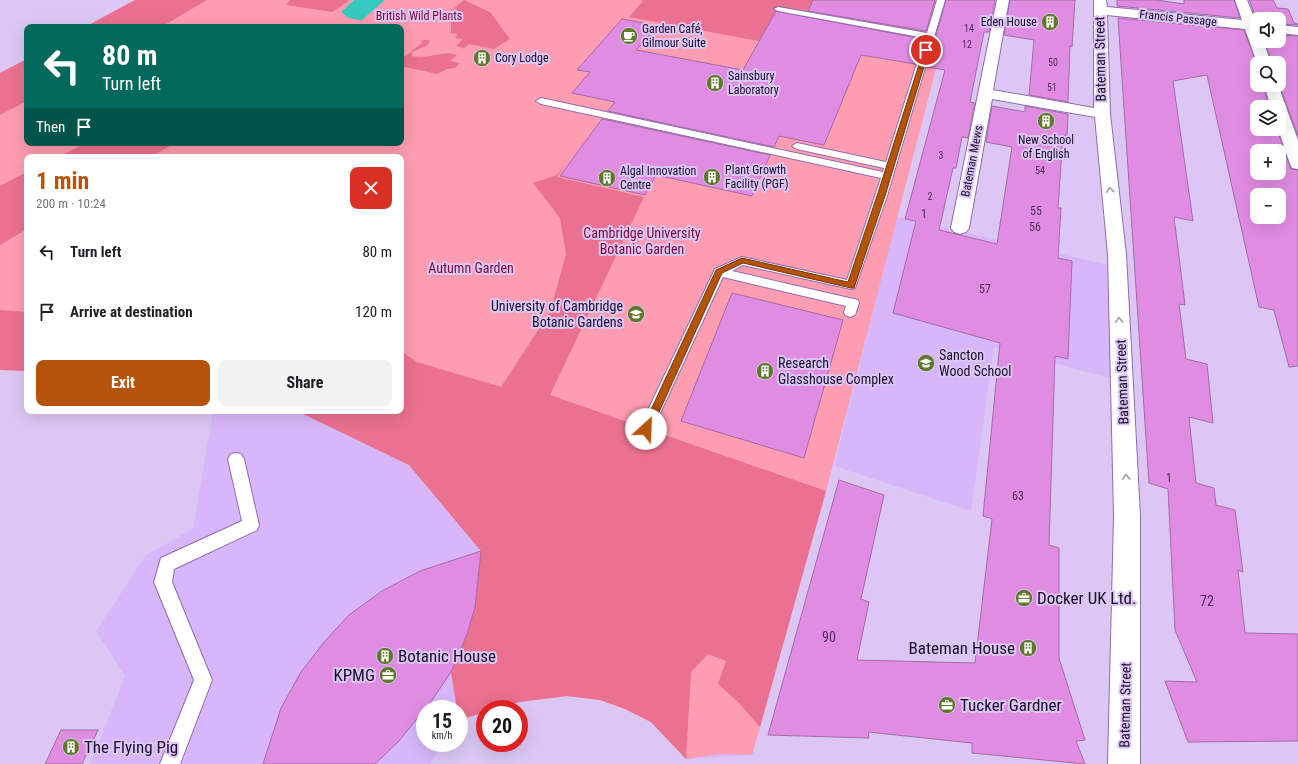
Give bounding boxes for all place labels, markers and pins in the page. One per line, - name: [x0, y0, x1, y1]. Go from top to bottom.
- building icon: Eden House: [1040, 12, 1060, 32]
- place label: Eden House: [981, 15, 1037, 29]
- place label: Garden Café, Gilmour Suite: [642, 22, 706, 50]
- cafe icon: Garden Café, Gilmour Suite: [619, 26, 639, 46]
- pin: [909, 33, 943, 67]
- building icon: Cory Lodge: [472, 48, 492, 68]
- place label: Cory Lodge: [495, 51, 549, 65]
- place label: Sainsbury Laboratory: [728, 69, 779, 97]
- building icon: Sainsbury Laboratory: [705, 73, 725, 93]
- building icon: New School of English: [1036, 111, 1056, 131]
- place label: New School of English: [1018, 133, 1074, 161]
- place label: Plant Growth Facility (PGF): [725, 163, 789, 191]
- place label: Algal Innovation Centre: [620, 164, 697, 192]
- building icon: Plant Growth Facility (PGF): [702, 167, 722, 187]
- building icon: Algal Innovation Centre: [597, 168, 617, 188]
- place label: University of Cambridge Botanic Gardens: [491, 298, 623, 330]
- school or university icon: University of Cambridge Botanic Gardens: [626, 304, 646, 324]
- place label: Sancton Wood School: [939, 347, 1011, 379]
- school or university icon: Sancton Wood School: [916, 353, 936, 373]
- place label: Research Glasshouse Complex: [778, 355, 894, 387]
- building icon: Research Glasshouse Complex: [755, 361, 775, 381]
- office icon: Docker UK Ltd.: [1014, 588, 1034, 608]
- place label: Docker UK Ltd.: [1037, 588, 1136, 608]
- place label: Bateman House: [908, 638, 1015, 658]
- building icon: Bateman House: [1018, 638, 1038, 658]
- building icon: Botanic House: [375, 646, 395, 666]
- place label: Botanic House: [398, 646, 496, 666]
- place label: KPMG: [333, 665, 375, 685]
- office icon: KPMG: [378, 665, 398, 685]
- office icon: Tucker Gardner: [937, 695, 957, 715]
- place label: Tucker Gardner: [960, 695, 1062, 715]
- building icon: The Flying Pig: [61, 737, 81, 757]
- place label: The Flying Pig: [84, 737, 178, 757]

